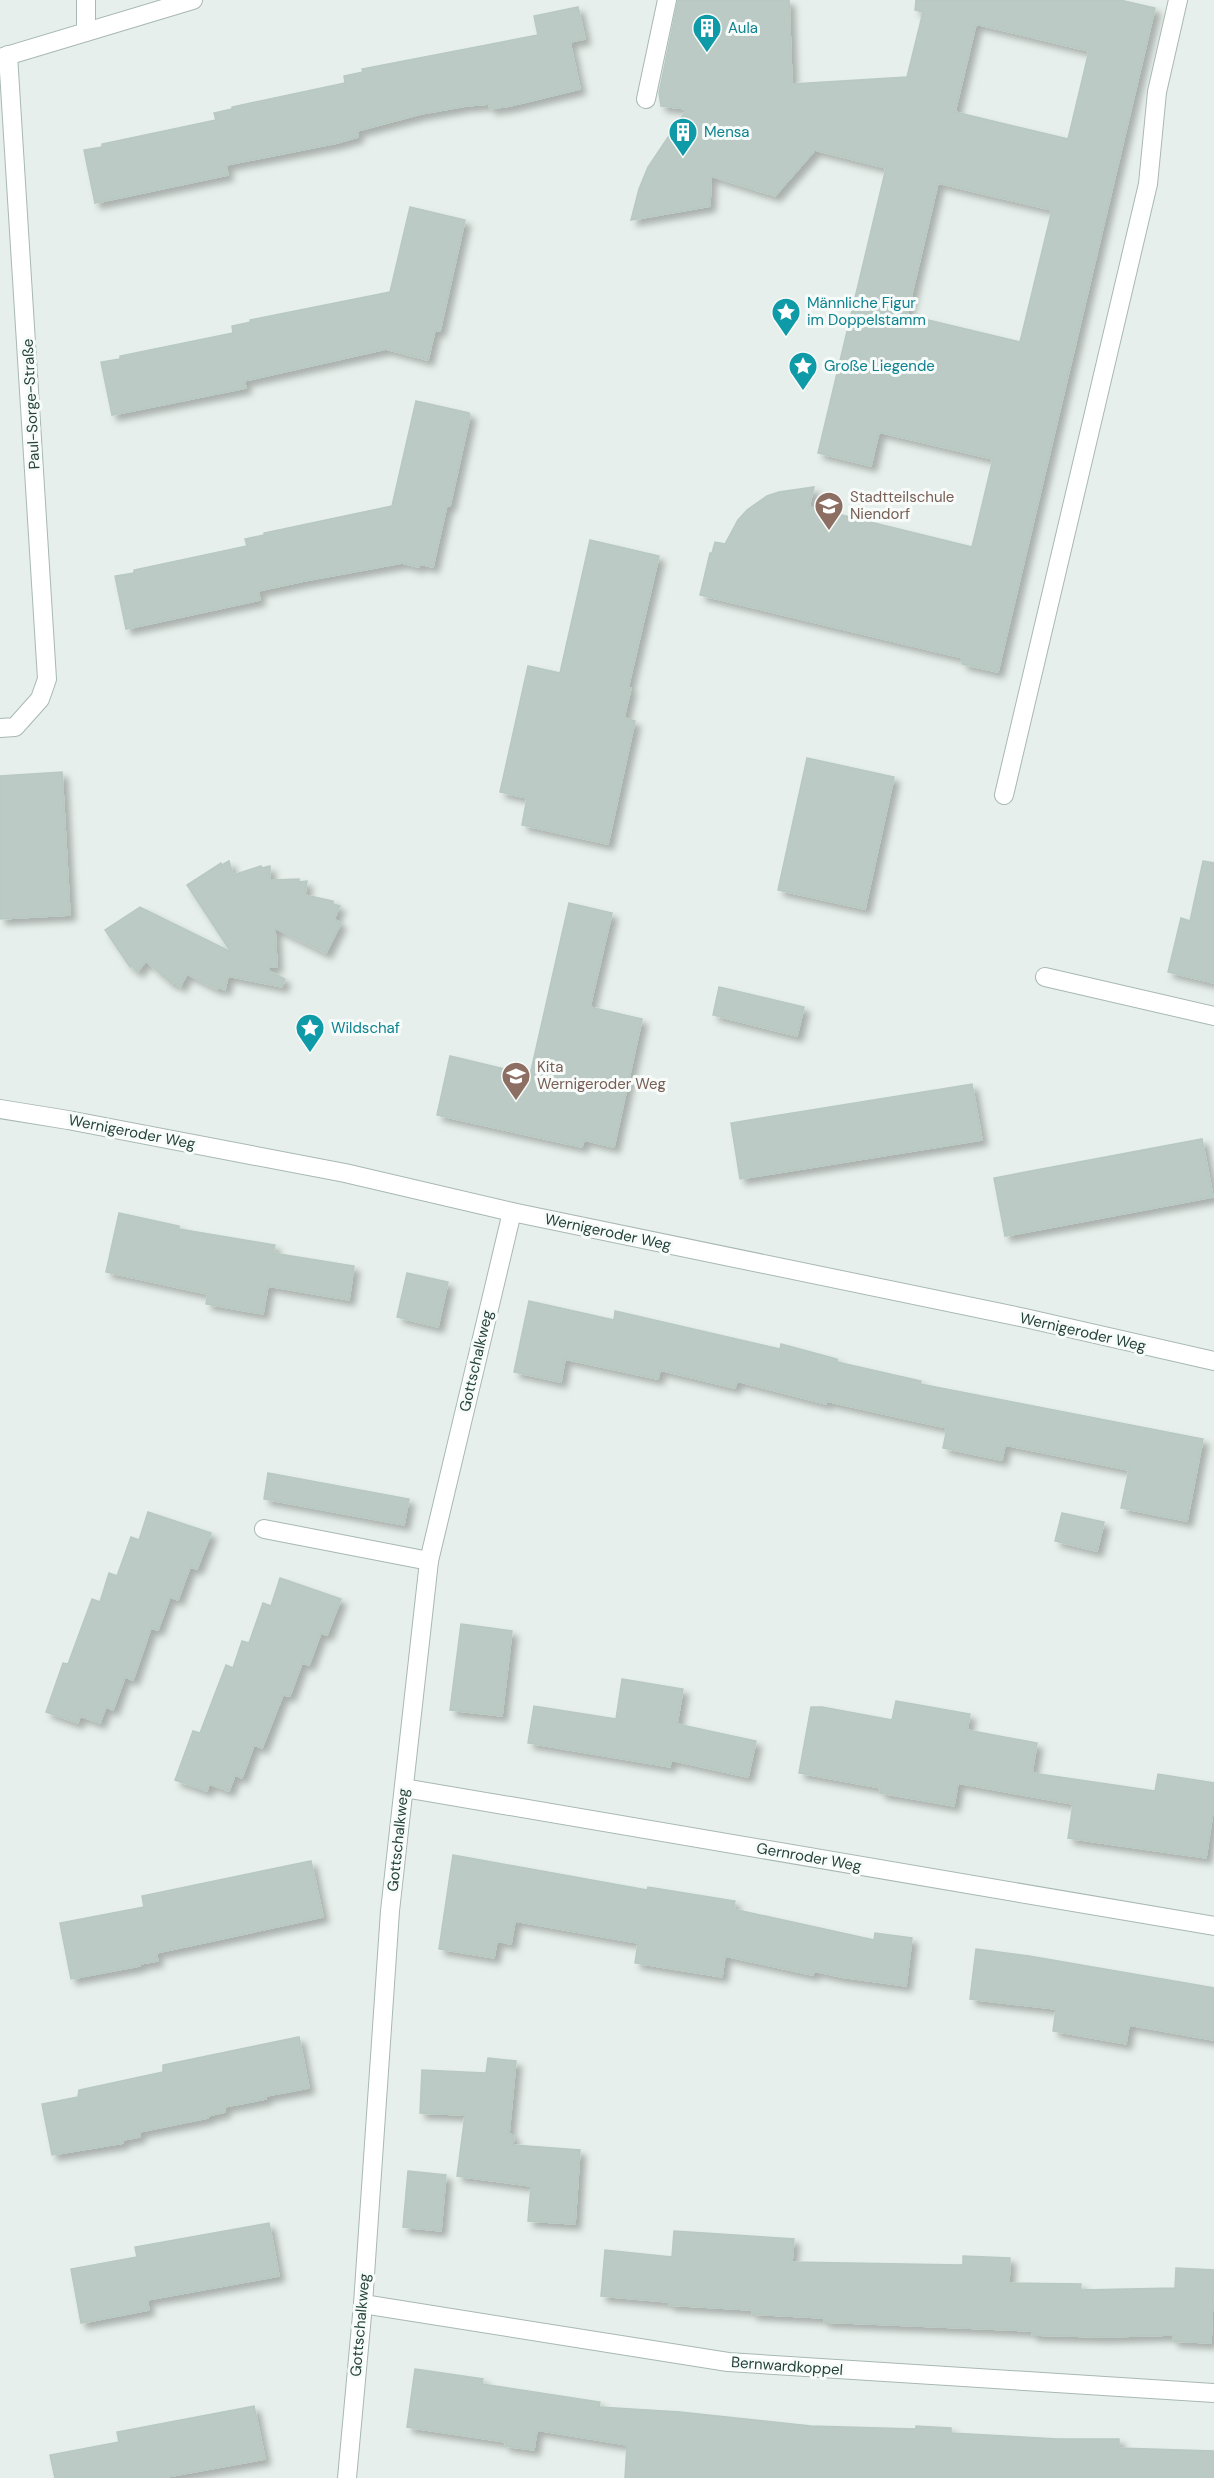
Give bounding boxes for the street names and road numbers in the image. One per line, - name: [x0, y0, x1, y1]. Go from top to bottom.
- street label: Paul-Sorge-Straße: [18, 338, 44, 470]
- street label: Wernigeroder Weg: [67, 1110, 197, 1154]
- street label: Wernigeroder Weg: [543, 1209, 673, 1255]
- street label: Gottschalkweg: [455, 1308, 497, 1414]
- street label: Wernigeroder Weg: [1018, 1308, 1148, 1356]
- street label: Gottschalkweg: [383, 1787, 413, 1893]
- street label: Gernroder Weg: [755, 1838, 863, 1876]
- street label: Gottschalkweg: [346, 2273, 374, 2377]
- street label: Bernwardkoppel: [730, 2352, 844, 2380]

